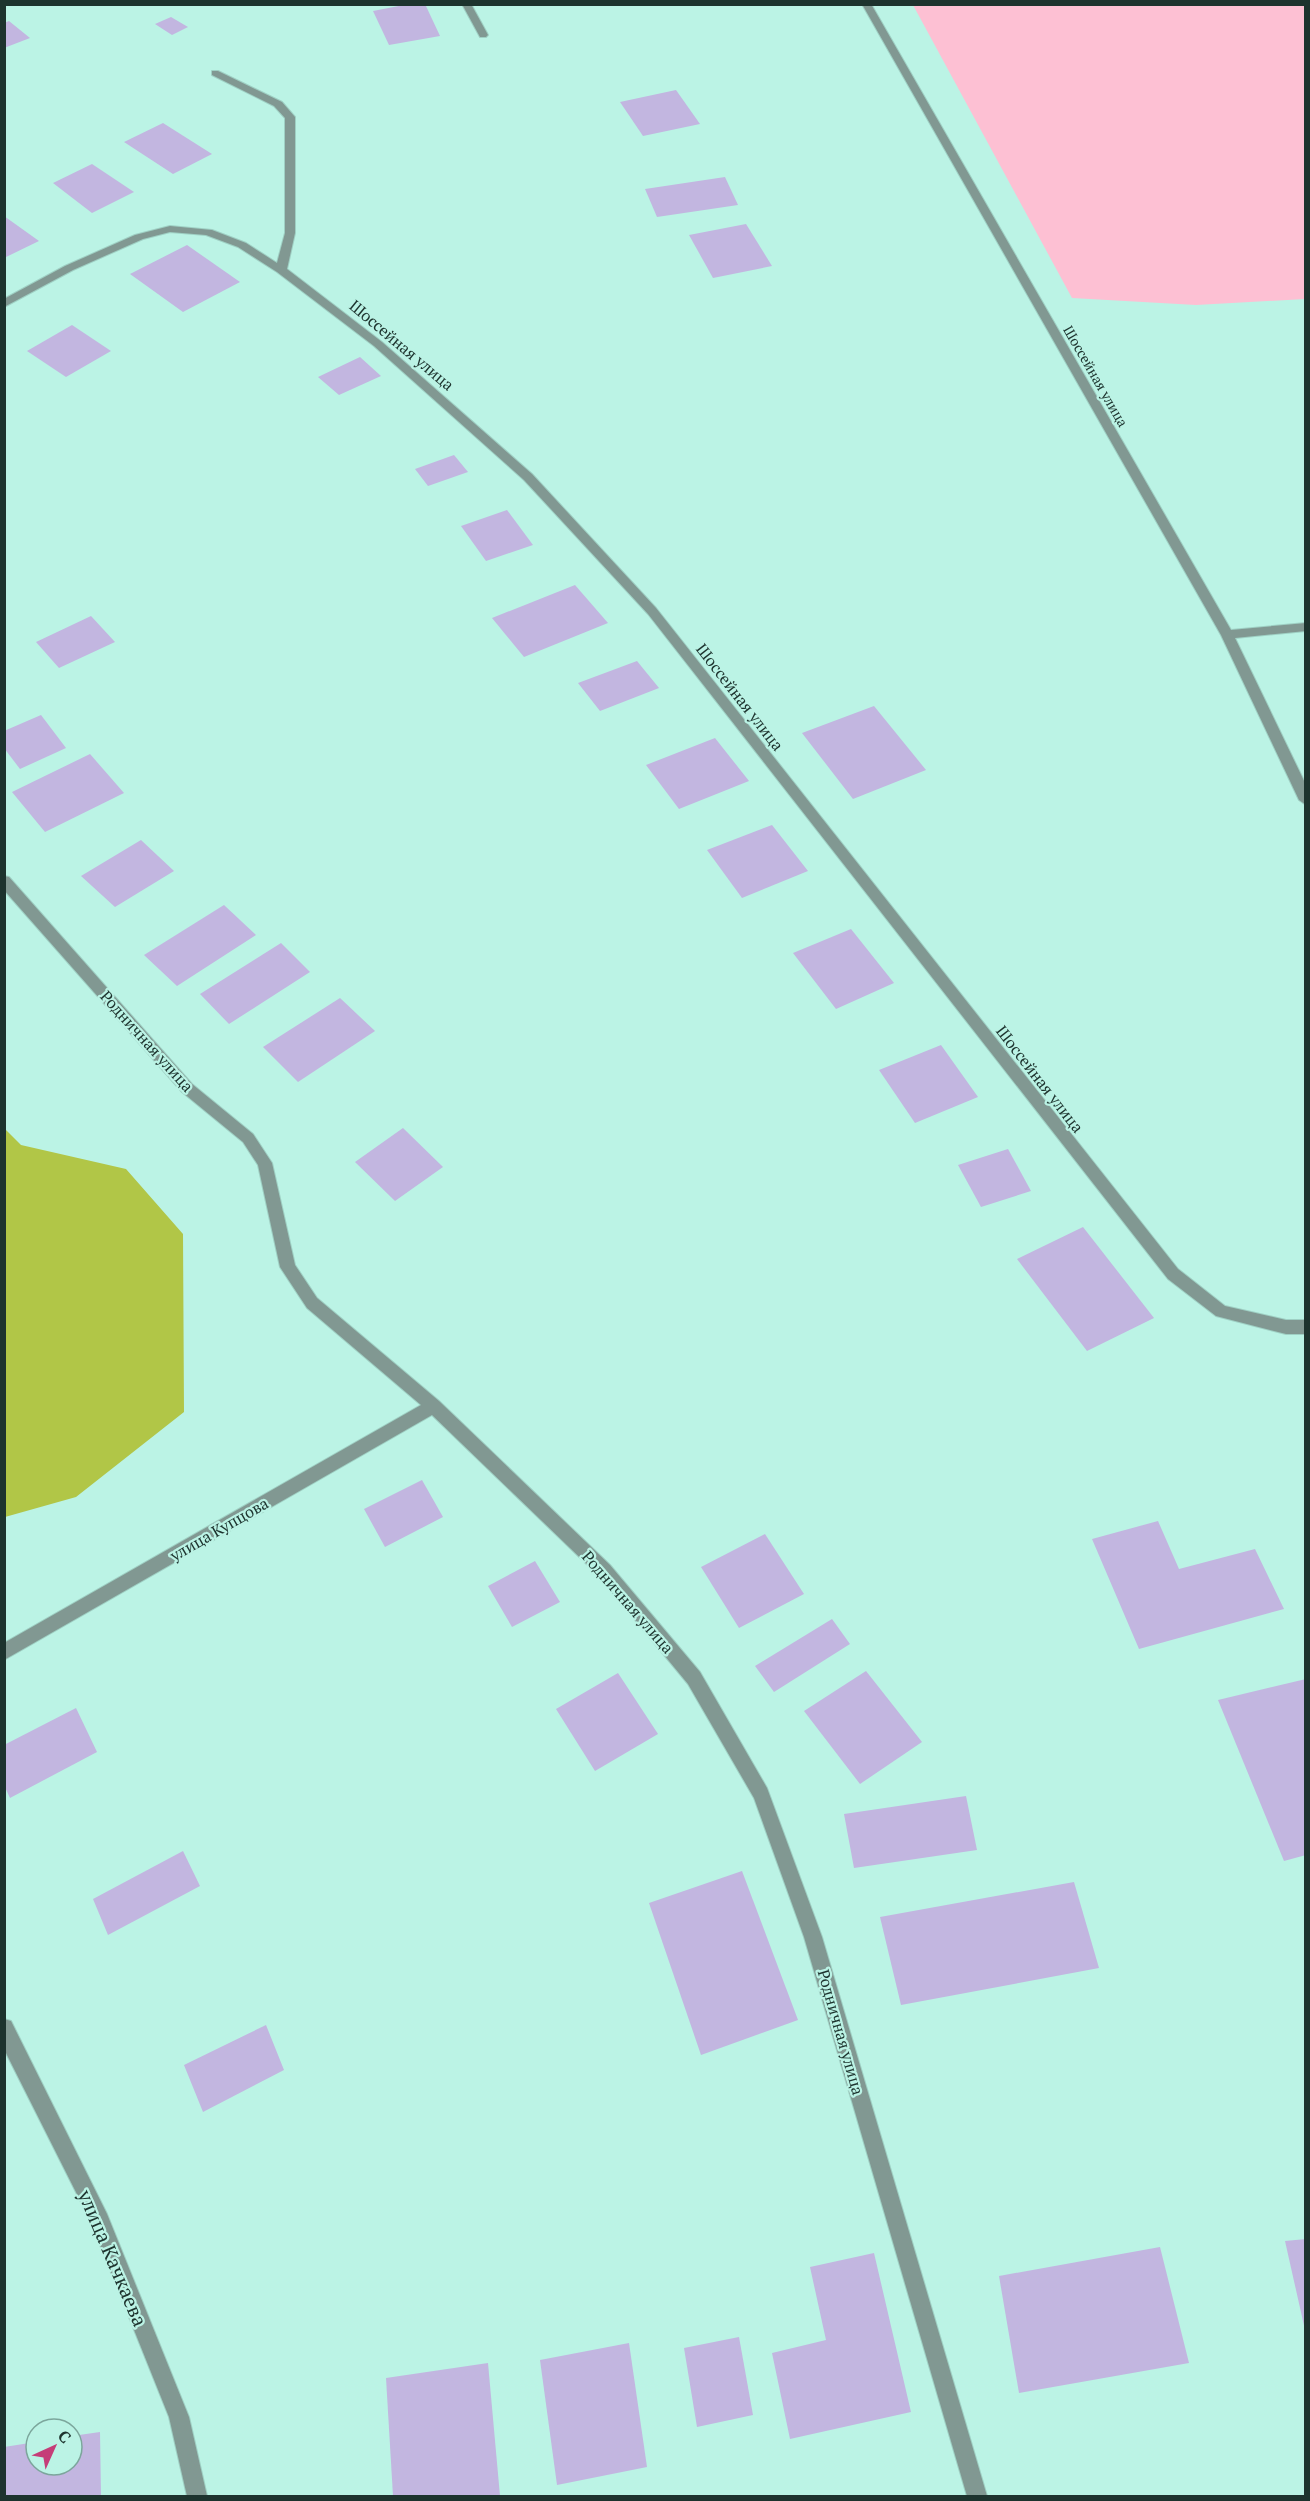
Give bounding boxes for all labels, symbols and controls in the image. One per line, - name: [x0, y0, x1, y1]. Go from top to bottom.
- street label: Шоссейная улица: [345, 295, 459, 395]
- street label: Шоссейная улица: [1059, 322, 1133, 430]
- street label: Шоссейная улица: [691, 639, 789, 755]
- street label: Родничная улица: [95, 986, 199, 1096]
- street label: Шоссейная улица: [991, 1021, 1089, 1137]
- street label: улица Купцова: [165, 1492, 272, 1567]
- street label: Родничная улица: [577, 1546, 679, 1658]
- street label: Родничная улица: [813, 1967, 869, 2097]
- street label: улица Качкаева: [72, 2185, 154, 2330]
- north arrow: [24, 2417, 84, 2477]
- text: С: [53, 2425, 76, 2448]

